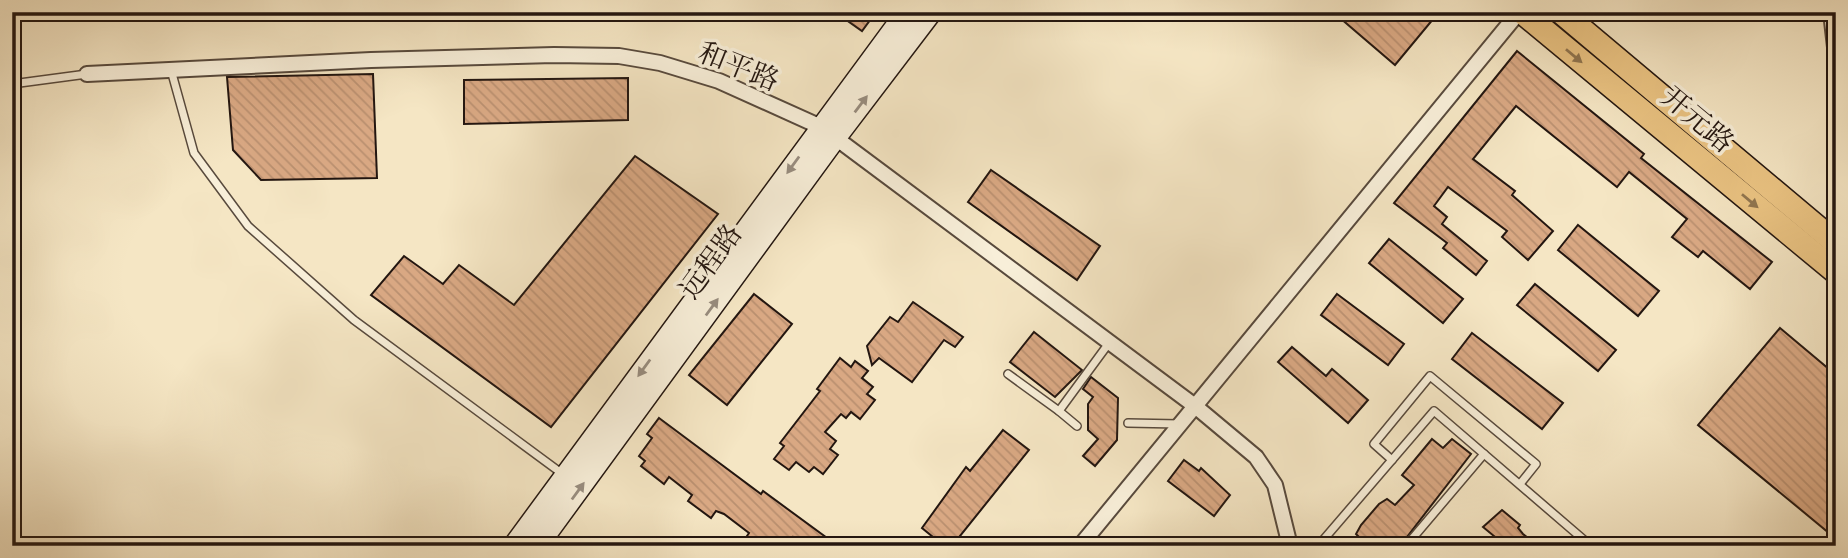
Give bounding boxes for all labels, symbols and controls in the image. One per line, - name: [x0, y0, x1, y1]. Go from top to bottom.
- street label: 和平路: [693, 36, 784, 100]
- one-way arrow: [1566, 48, 1583, 63]
- street label: 开元路: [1653, 81, 1740, 161]
- one-way arrow: [854, 95, 868, 113]
- one-way arrow: [786, 156, 800, 174]
- one-way arrow: [1740, 193, 1758, 208]
- street label: 远程路: [673, 218, 751, 307]
- one-way arrow: [705, 298, 719, 316]
- one-way arrow: [636, 359, 651, 377]
- one-way arrow: [570, 482, 584, 500]

